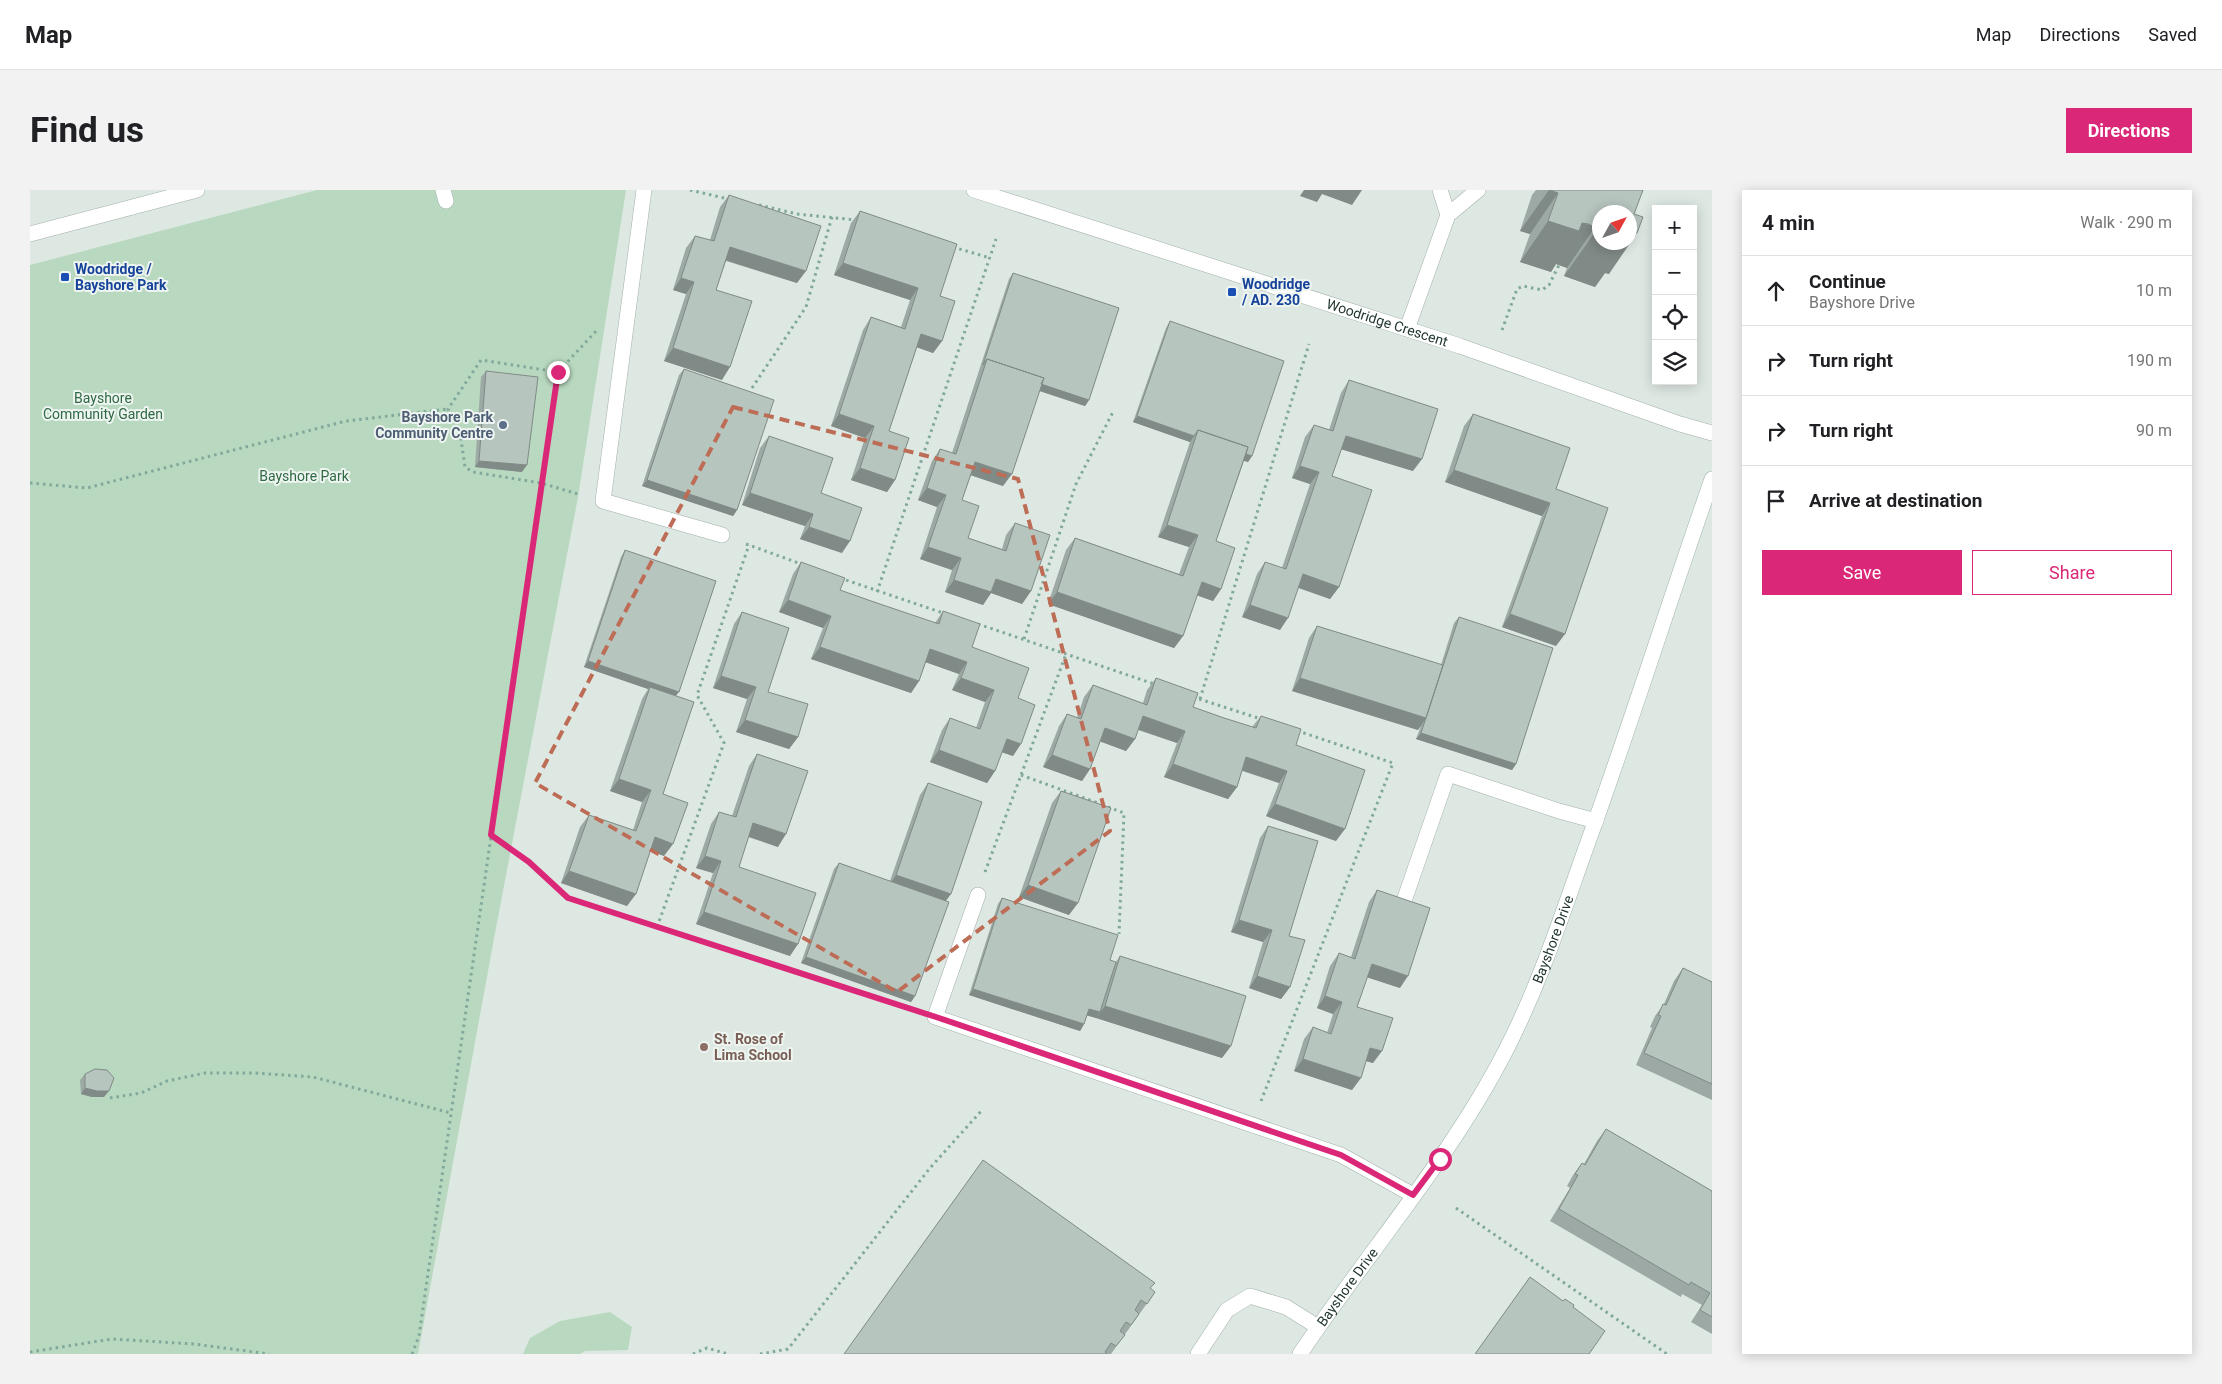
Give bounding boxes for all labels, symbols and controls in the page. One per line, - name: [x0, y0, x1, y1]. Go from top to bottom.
- text: Map: [25, 21, 72, 49]
- text: Map: [1976, 24, 2011, 45]
- text: Directions: [2039, 24, 2120, 45]
- text: Saved: [2148, 24, 2197, 45]
- button: Directions: [2066, 108, 2192, 153]
- text: Find us: [30, 110, 144, 151]
- north arrow: [1592, 205, 1637, 250]
- map controls: [1652, 205, 1697, 385]
- button: +: [1652, 205, 1697, 250]
- text: 4 min: [1762, 211, 1815, 235]
- text: Walk · 290 m: [2080, 213, 2172, 232]
- button: −: [1652, 250, 1697, 295]
- place label: Woodridge / Bayshore Park: [75, 261, 167, 293]
- text: Continue: [1809, 270, 1886, 293]
- marker: Woodridge / Bayshore Park: [59, 271, 71, 283]
- place label: Woodridge / AD. 230: [1241, 276, 1310, 308]
- icon: ahead: [1762, 277, 1790, 305]
- text: 10 m: [2136, 281, 2172, 300]
- marker: Woodridge / AD. 230: [1226, 286, 1238, 298]
- text: Bayshore Drive: [1809, 293, 1915, 312]
- button: locate: [1652, 295, 1697, 340]
- street label: Woodridge Crescent: [1325, 296, 1450, 350]
- button: layers: [1652, 340, 1697, 385]
- icon: right: [1762, 347, 1790, 375]
- text: Turn right: [1809, 349, 1893, 372]
- text: 190 m: [2127, 351, 2172, 370]
- route end: [547, 361, 570, 384]
- park label: Bayshore Community Garden: [43, 390, 163, 422]
- place label: Bayshore Park Community Centre: [375, 409, 494, 441]
- icon: right: [1762, 417, 1790, 445]
- marker: Bayshore Park Community Centre: [497, 419, 509, 431]
- text: Turn right: [1809, 419, 1893, 442]
- text: 90 m: [2136, 421, 2172, 440]
- park label: Bayshore Park: [259, 468, 350, 484]
- icon: arrive: [1762, 487, 1790, 515]
- text: Arrive at destination: [1809, 489, 1982, 512]
- button: Save: [1762, 550, 1962, 595]
- button: Share: [1972, 550, 2172, 595]
- street label: Bayshore Drive: [1529, 893, 1577, 986]
- place label: St. Rose of Lima School: [714, 1031, 792, 1063]
- marker: St. Rose of Lima School: [698, 1041, 710, 1053]
- route start: [1429, 1148, 1452, 1171]
- street label: Bayshore Drive: [1314, 1245, 1381, 1329]

